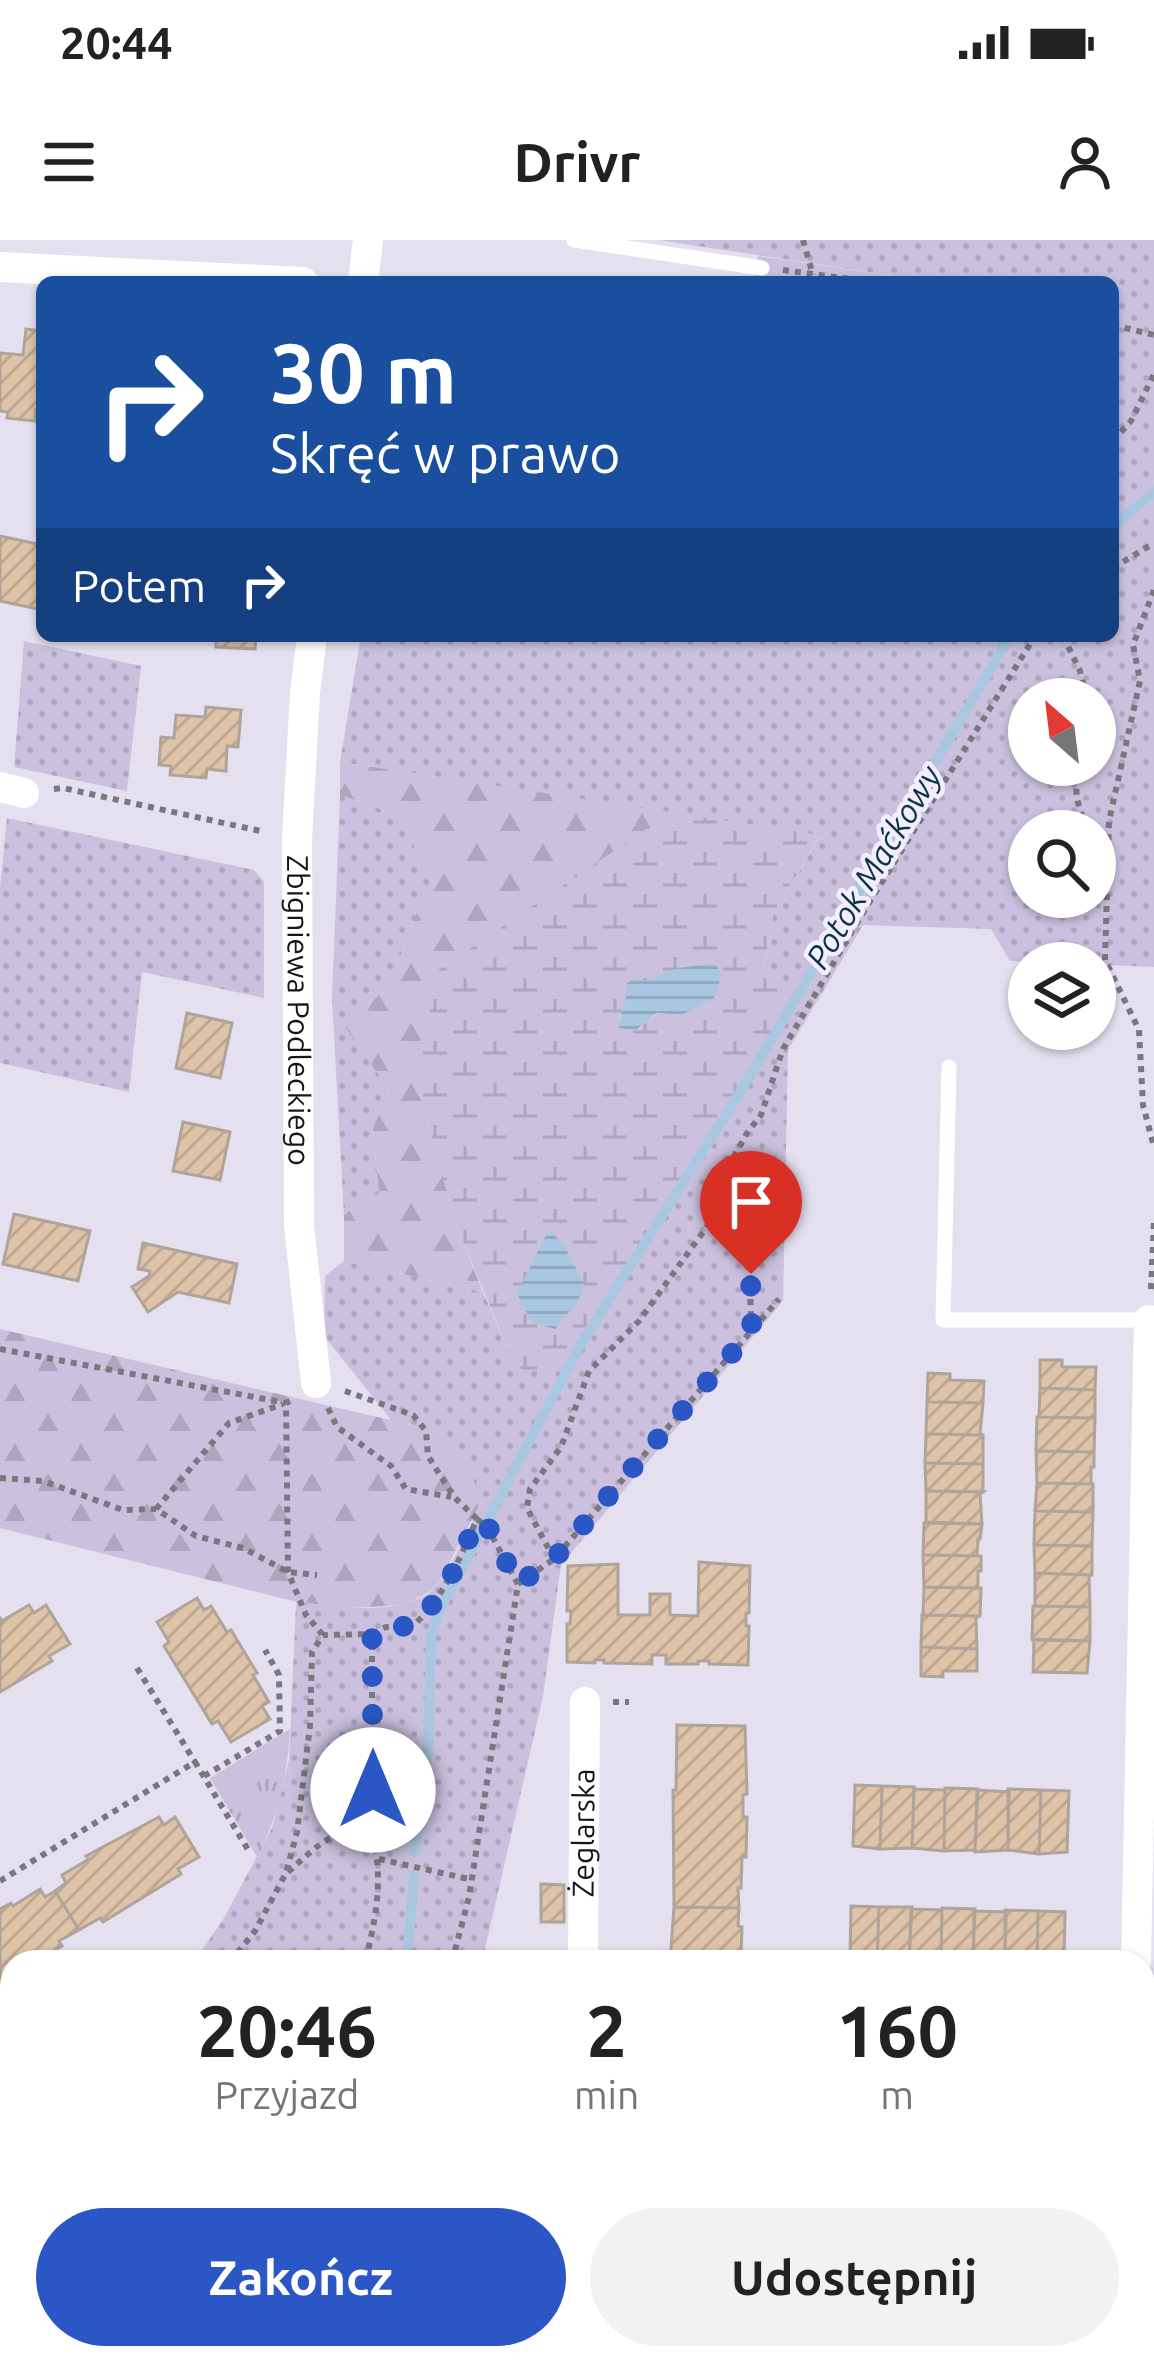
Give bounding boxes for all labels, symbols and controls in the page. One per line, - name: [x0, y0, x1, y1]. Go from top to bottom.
- text: 20:44: [60, 17, 173, 68]
- icon: menu: [36, 129, 102, 195]
- icon: person: [1052, 129, 1118, 195]
- text: Drivr: [514, 132, 640, 192]
- icon: right: [72, 324, 228, 480]
- text: 30 m: [270, 325, 457, 419]
- text: Skręć w prawo: [270, 423, 621, 483]
- icon: right: [230, 552, 296, 618]
- text: Potem: [72, 560, 206, 611]
- north arrow: [1008, 678, 1116, 786]
- map controls: [1008, 678, 1116, 1050]
- water label: Potok Maćkowy: [798, 758, 948, 975]
- button: search: [1008, 810, 1116, 918]
- street label: Zbigniewa Podleckiego: [281, 855, 317, 1166]
- button: layers: [1008, 942, 1116, 1050]
- pin: [700, 1151, 802, 1274]
- icon: arrive: [718, 1169, 784, 1235]
- position arrow: [310, 1727, 436, 1853]
- street label: Żeglarska: [565, 1768, 600, 1898]
- text: 20:46: [197, 1990, 377, 2071]
- text: 2: [586, 1990, 627, 2071]
- text: 160: [836, 1990, 958, 2071]
- text: Przyjazd: [215, 2073, 359, 2116]
- text: min: [574, 2073, 639, 2116]
- text: m: [880, 2073, 914, 2116]
- button: Zakończ: [36, 2208, 566, 2346]
- button: Udostępnij: [590, 2208, 1119, 2346]

